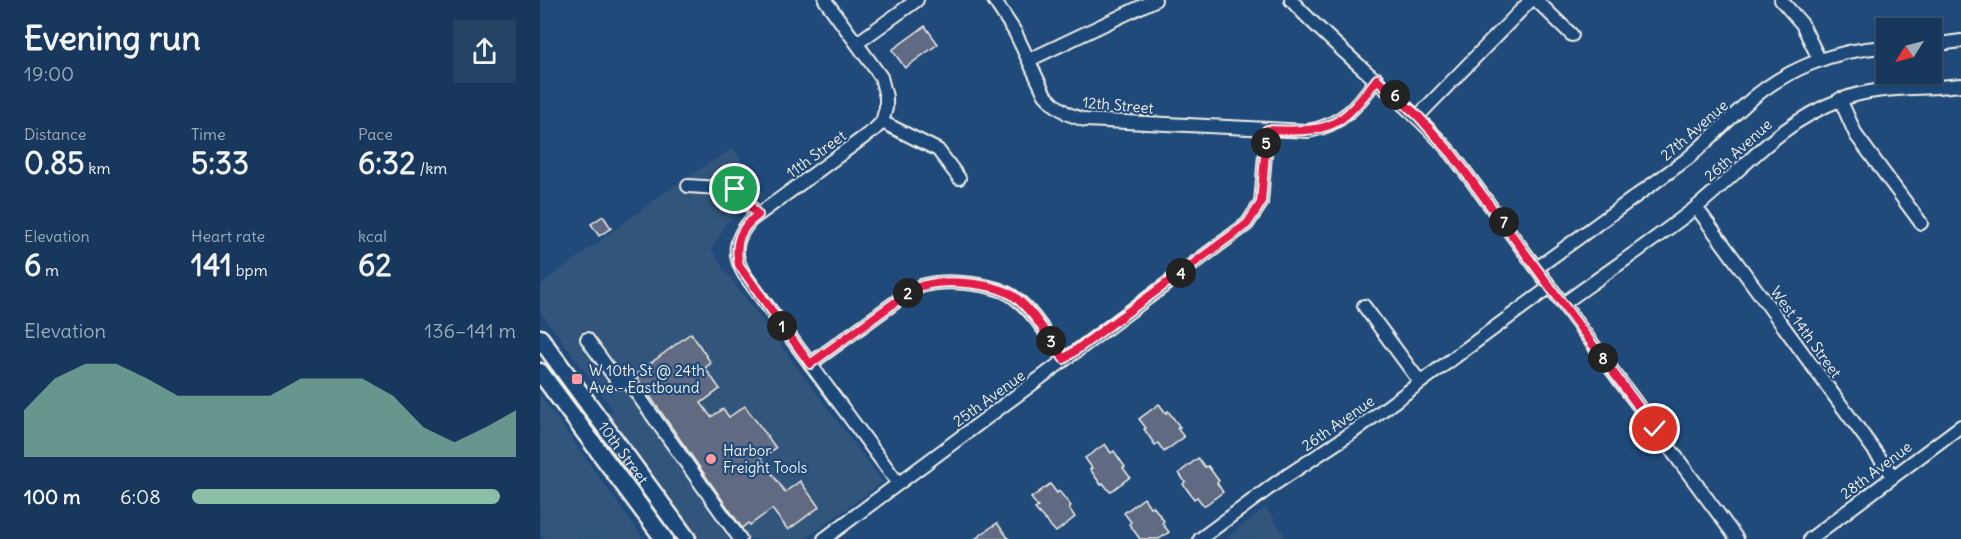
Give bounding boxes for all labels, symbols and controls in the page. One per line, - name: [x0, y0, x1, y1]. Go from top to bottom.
- text: Evening run: [24, 17, 200, 59]
- north arrow: [1876, 18, 1942, 84]
- map controls: [1876, 18, 1942, 84]
- button: share: [453, 20, 516, 83]
- text: 19:00: [24, 61, 74, 86]
- pin: 6: [1380, 80, 1410, 110]
- text: 6: [1390, 85, 1400, 105]
- street label: 12th Street: [1082, 92, 1154, 118]
- street label: 27th Avenue: [1656, 96, 1732, 164]
- street label: 26th Avenue: [1700, 115, 1776, 185]
- text: Distance: [24, 124, 86, 144]
- text: Time: [191, 124, 226, 144]
- text: Pace: [358, 124, 393, 144]
- street label: 11th Street: [782, 126, 850, 182]
- pin: 5: [1251, 128, 1281, 158]
- text: 5: [1261, 133, 1271, 153]
- text: 0.85: [24, 144, 84, 182]
- text: 5:33: [191, 144, 249, 182]
- text: 6:32: [358, 144, 416, 182]
- text: km: [84, 158, 111, 178]
- text: /km: [416, 158, 447, 178]
- pin: [709, 163, 760, 214]
- icon: arrive: [718, 172, 751, 205]
- pin: 7: [1489, 207, 1519, 237]
- text: 7: [1500, 212, 1508, 232]
- text: Elevation: [24, 226, 90, 246]
- text: Heart rate: [191, 226, 265, 246]
- text: kcal: [358, 226, 387, 246]
- text: 6: [24, 246, 41, 284]
- text: 141: [191, 246, 232, 284]
- text: 62: [358, 246, 392, 284]
- pin: 4: [1166, 258, 1196, 288]
- text: m: [41, 260, 59, 280]
- text: bpm: [232, 260, 268, 280]
- text: 4: [1176, 263, 1186, 283]
- pin: 2: [893, 278, 923, 308]
- text: 2: [904, 283, 912, 303]
- street label: West 14th Street: [1766, 283, 1846, 381]
- pin: 1: [767, 311, 797, 341]
- text: 1: [779, 316, 785, 336]
- text: Elevation: [24, 318, 106, 343]
- text: 136–141 m: [424, 318, 516, 343]
- pin: 3: [1036, 326, 1066, 356]
- text: 3: [1046, 331, 1056, 351]
- pin: 8: [1588, 343, 1618, 373]
- text: 8: [1598, 348, 1608, 368]
- place label: W 10th St @ 24th Ave - Eastbound: [589, 361, 705, 397]
- street label: 25th Avenue: [949, 366, 1029, 430]
- marker: W 10th St @ 24th Ave - Eastbound: [570, 372, 584, 386]
- street label: 26th Avenue: [1298, 391, 1378, 455]
- pin: [1629, 403, 1680, 454]
- icon: check: [1638, 412, 1671, 445]
- street label: 10th Street: [595, 417, 653, 488]
- street label: 28th Avenue: [1837, 437, 1915, 503]
- place label: Harbor Freight Tools: [723, 441, 808, 477]
- marker: Harbor Freight Tools: [704, 452, 718, 466]
- text: 100 m: [24, 484, 81, 509]
- text: 6:08: [120, 484, 161, 509]

